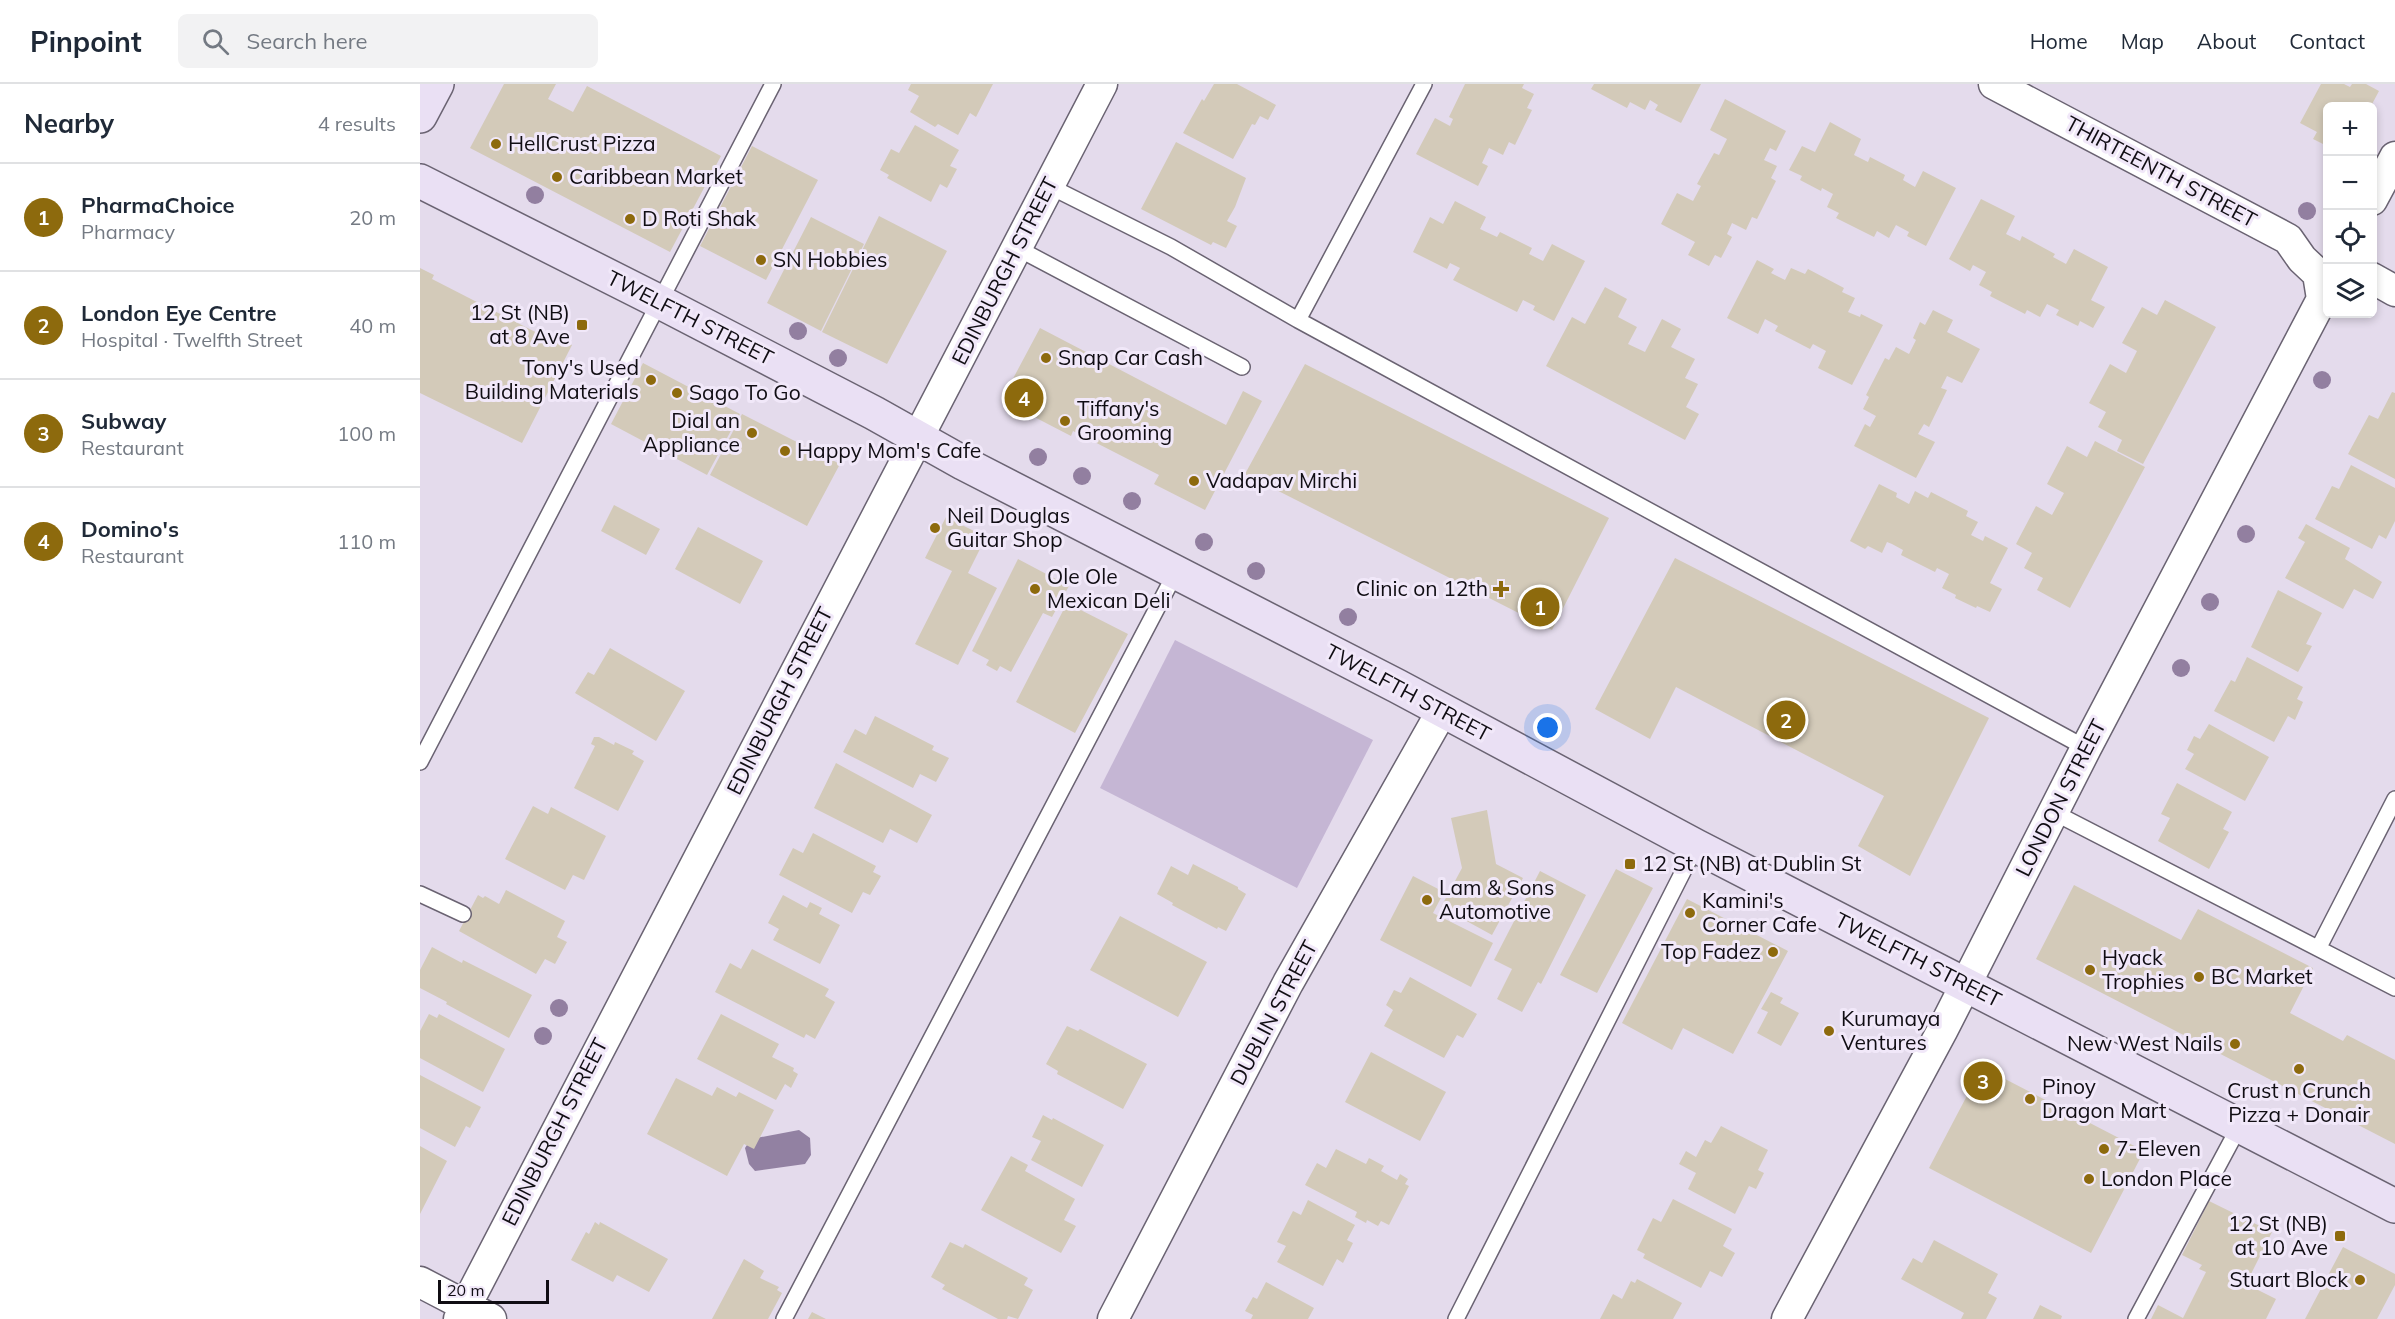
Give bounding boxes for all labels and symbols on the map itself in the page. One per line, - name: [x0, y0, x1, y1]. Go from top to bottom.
- street label: THIRTEENTH STREET: [2061, 110, 2262, 233]
- place label: HellCrust Pizza: [508, 130, 656, 156]
- marker: HellCrust Pizza: [489, 137, 503, 151]
- place label: Caribbean Market: [569, 163, 743, 189]
- marker: Caribbean Market: [550, 170, 564, 184]
- street label: EDINBURGH STREET: [945, 172, 1063, 369]
- place label: D Roti Shak: [642, 205, 756, 231]
- marker: D Roti Shak: [623, 212, 637, 226]
- place label: SN Hobbies: [773, 246, 887, 272]
- marker: SN Hobbies: [754, 253, 768, 267]
- street label: TWELFTH STREET: [603, 264, 778, 370]
- place label: 12 St (NB) at 8 Ave: [470, 299, 570, 349]
- marker: 12 St (NB) at 8 Ave: [575, 318, 589, 332]
- place label: Snap Car Cash: [1058, 344, 1203, 370]
- marker: Snap Car Cash: [1039, 351, 1053, 365]
- place label: Tony's Used Building Materials: [465, 354, 639, 404]
- marker: Tony's Used Building Materials: [644, 373, 658, 387]
- pin: 4: [1004, 376, 1044, 420]
- place label: Sago To Go: [689, 379, 801, 405]
- marker: Sago To Go: [670, 386, 684, 400]
- place label: Tiffany's Grooming: [1077, 395, 1172, 445]
- place label: Dial an Appliance: [643, 407, 740, 457]
- marker: Tiffany's Grooming: [1058, 414, 1072, 428]
- marker: Dial an Appliance: [745, 426, 759, 440]
- place label: Happy Mom's Cafe: [797, 437, 981, 463]
- marker: Happy Mom's Cafe: [778, 444, 792, 458]
- place label: Vadapav Mirchi: [1206, 467, 1357, 493]
- marker: Vadapav Mirchi: [1187, 474, 1201, 488]
- place label: Neil Douglas Guitar Shop: [947, 502, 1070, 552]
- marker: Neil Douglas Guitar Shop: [928, 521, 942, 535]
- place label: Ole Ole Mexican Deli: [1047, 563, 1170, 613]
- place label: Clinic on 12th: [1356, 575, 1488, 601]
- marker: Clinic on 12th: [1492, 580, 1510, 598]
- marker: Ole Ole Mexican Deli: [1028, 582, 1042, 596]
- pin: 1: [1520, 584, 1560, 630]
- street label: EDINBURGH STREET: [720, 602, 838, 799]
- street label: TWELFTH STREET: [1321, 638, 1496, 747]
- pin: 2: [1766, 698, 1806, 742]
- your location: [1533, 713, 1562, 742]
- street label: LONDON STREET: [2009, 714, 2111, 880]
- place label: 12 St (NB) at Dublin St: [1642, 850, 1861, 876]
- marker: 12 St (NB) at Dublin St: [1623, 857, 1637, 871]
- place label: Lam & Sons Automotive: [1439, 874, 1554, 924]
- place label: Kamini's Corner Cafe: [1702, 887, 1817, 937]
- marker: Lam & Sons Automotive: [1420, 893, 1434, 907]
- marker: Kamini's Corner Cafe: [1683, 906, 1697, 920]
- street label: TWELFTH STREET: [1831, 906, 2006, 1012]
- street label: DUBLIN STREET: [1224, 935, 1322, 1089]
- place label: Top Fadez: [1661, 938, 1761, 964]
- place label: Hyack Trophies: [2102, 944, 2184, 994]
- marker: Top Fadez: [1766, 945, 1780, 959]
- marker: Hyack Trophies: [2083, 963, 2097, 977]
- place label: BC Market: [2211, 963, 2313, 989]
- marker: BC Market: [2192, 970, 2206, 984]
- place label: Kurumaya Ventures: [1841, 1005, 1940, 1055]
- marker: Kurumaya Ventures: [1822, 1024, 1836, 1038]
- place label: New West Nails: [2067, 1030, 2223, 1056]
- street label: EDINBURGH STREET: [495, 1033, 613, 1230]
- marker: New West Nails: [2228, 1037, 2242, 1051]
- pin: 3: [1964, 1058, 2002, 1104]
- marker: Crust n Crunch Pizza + Donair: [2292, 1062, 2306, 1076]
- place label: Pinoy Dragon Mart: [2042, 1073, 2166, 1123]
- place label: Crust n Crunch Pizza + Donair: [2227, 1077, 2371, 1127]
- marker: Pinoy Dragon Mart: [2023, 1092, 2037, 1106]
- place label: 7-Eleven: [2116, 1135, 2201, 1161]
- marker: 7-Eleven: [2097, 1142, 2111, 1156]
- place label: London Place: [2101, 1165, 2232, 1191]
- marker: London Place: [2082, 1172, 2096, 1186]
- place label: 12 St (NB) at 10 Ave: [2228, 1210, 2328, 1260]
- marker: 12 St (NB) at 10 Ave: [2333, 1229, 2347, 1243]
- place label: Stuart Block: [2229, 1266, 2348, 1292]
- marker: Stuart Block: [2353, 1273, 2367, 1287]
- scale bar: [438, 1277, 549, 1304]

